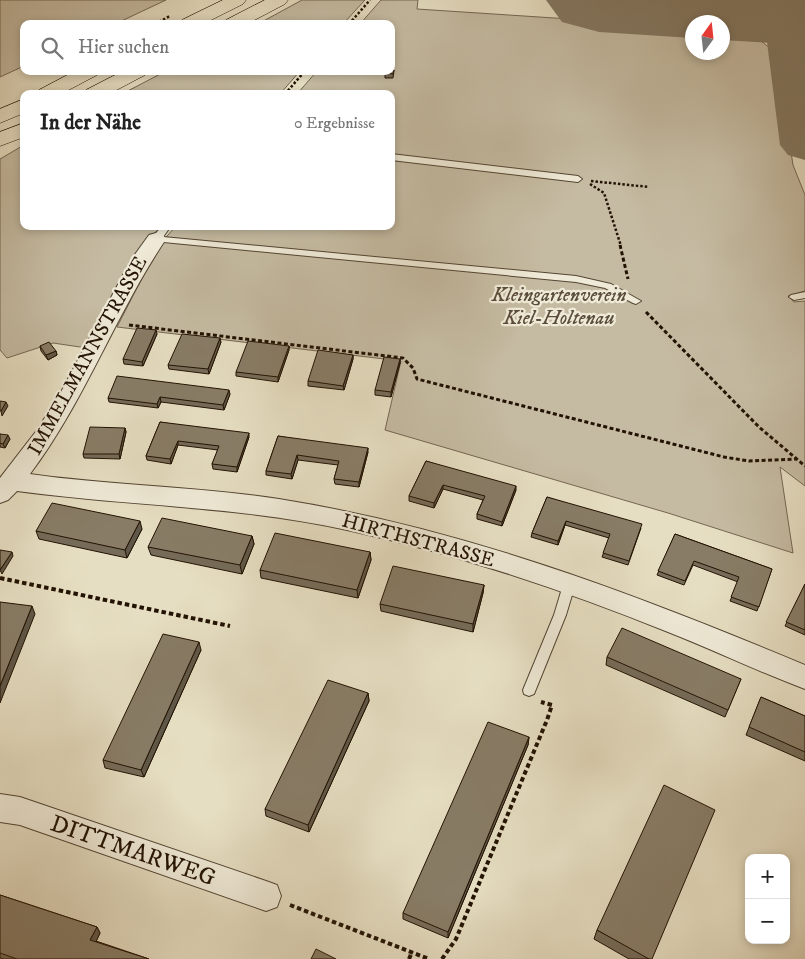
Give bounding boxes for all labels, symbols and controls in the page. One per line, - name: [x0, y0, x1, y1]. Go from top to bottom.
- north arrow: [685, 15, 730, 60]
- search box: [20, 20, 395, 75]
- icon: search: [38, 34, 66, 62]
- text: Hier suchen: [78, 36, 169, 59]
- text: In der Nähe: [40, 110, 141, 136]
- text: 0 Ergebnisse: [294, 113, 375, 133]
- street label: IMMELMANNSTRASSE: [23, 252, 153, 460]
- park label: Kleingartenverein Kiel-Holtenau: [491, 283, 626, 331]
- street label: HIRTHSTRASSE: [339, 509, 497, 573]
- street label: DITTMARWEG: [46, 809, 220, 893]
- map controls: [745, 854, 790, 944]
- button: +: [745, 854, 790, 899]
- button: −: [745, 899, 790, 944]

